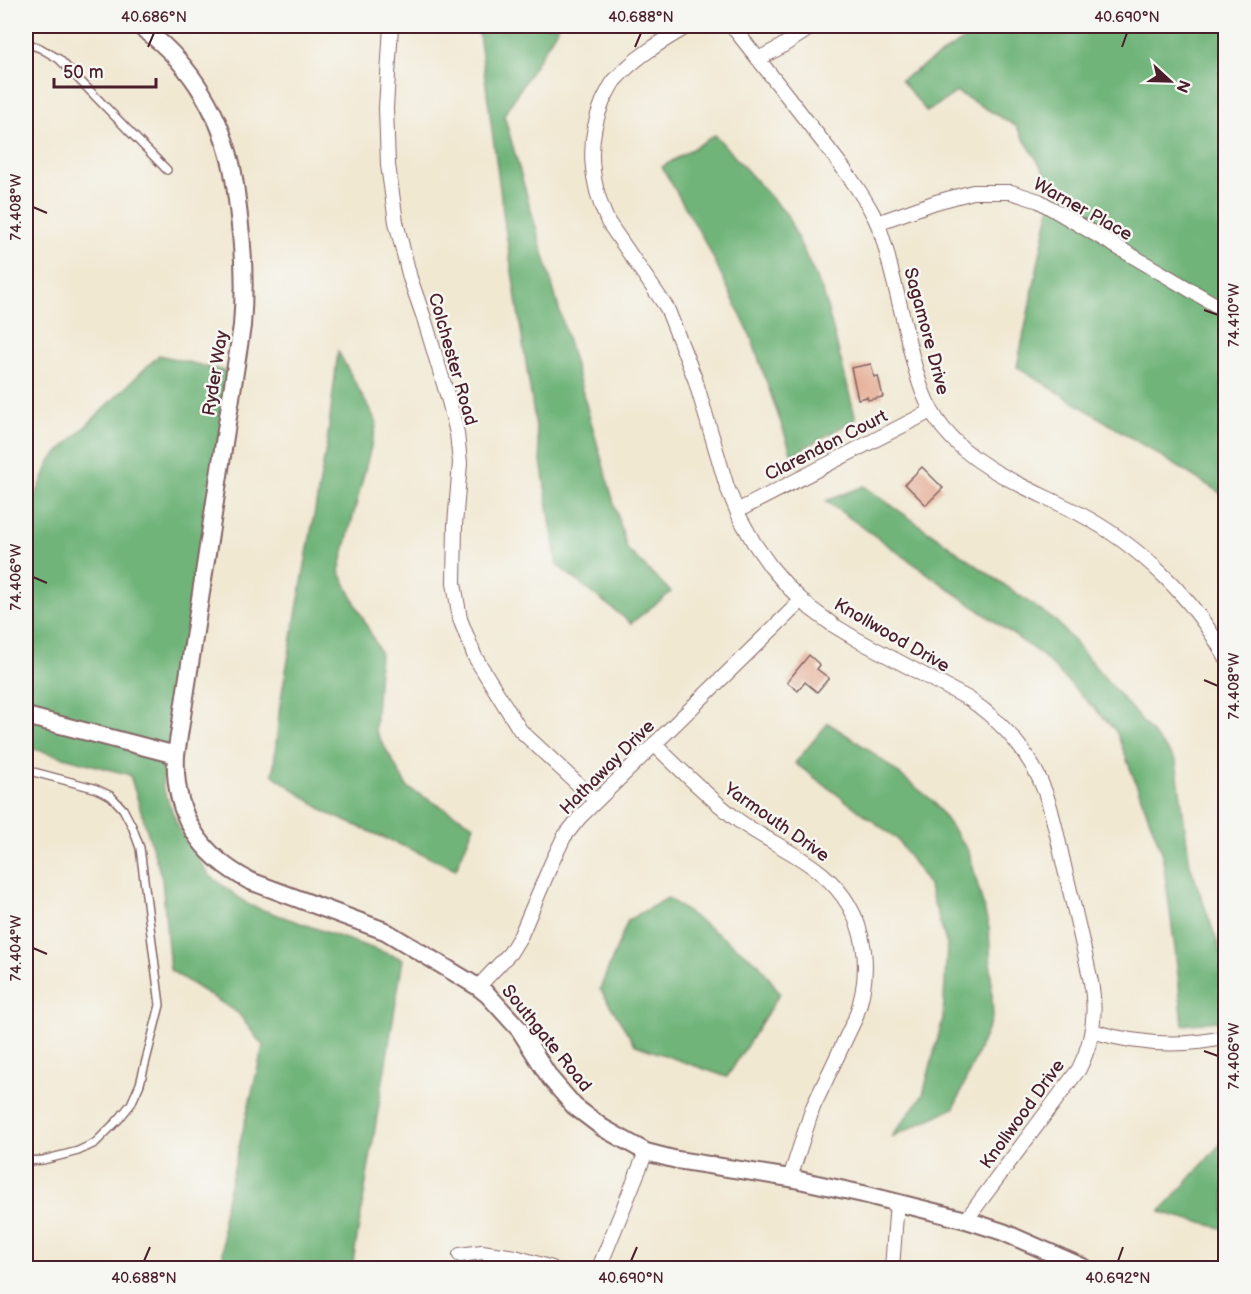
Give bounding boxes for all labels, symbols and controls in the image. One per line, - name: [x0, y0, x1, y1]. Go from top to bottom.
- text: 40.686°N: [121, 8, 187, 27]
- text: 40.688°N: [608, 8, 674, 27]
- text: 40.690°N: [1094, 8, 1160, 27]
- scale bar: [54, 51, 156, 89]
- north arrow: [1140, 51, 1200, 111]
- text: 50 m: [63, 62, 104, 83]
- text: N: [1171, 77, 1194, 95]
- text: 74.408°W: [7, 173, 26, 240]
- street label: Warner Place: [1030, 174, 1136, 245]
- street label: Sagamore Drive: [899, 265, 954, 397]
- text: 74.410°W: [1225, 283, 1244, 347]
- street label: Colchester Road: [424, 291, 481, 428]
- street label: Ryder Way: [198, 328, 233, 417]
- street label: Clarendon Court: [762, 405, 891, 485]
- text: 74.406°W: [7, 543, 26, 610]
- street label: Knollwood Drive: [830, 594, 954, 677]
- text: 74.408°W: [1225, 652, 1244, 719]
- street label: Hathaway Drive: [556, 715, 659, 819]
- street label: Yarmouth Drive: [719, 778, 833, 867]
- text: 74.404°W: [7, 914, 26, 981]
- street label: Southgate Road: [497, 981, 596, 1096]
- text: 74.406°W: [1225, 1022, 1244, 1089]
- street label: Knollwood Drive: [976, 1055, 1069, 1173]
- text: 40.688°N: [111, 1269, 177, 1288]
- text: 40.690°N: [598, 1269, 664, 1288]
- text: 40.692°N: [1085, 1269, 1151, 1288]

